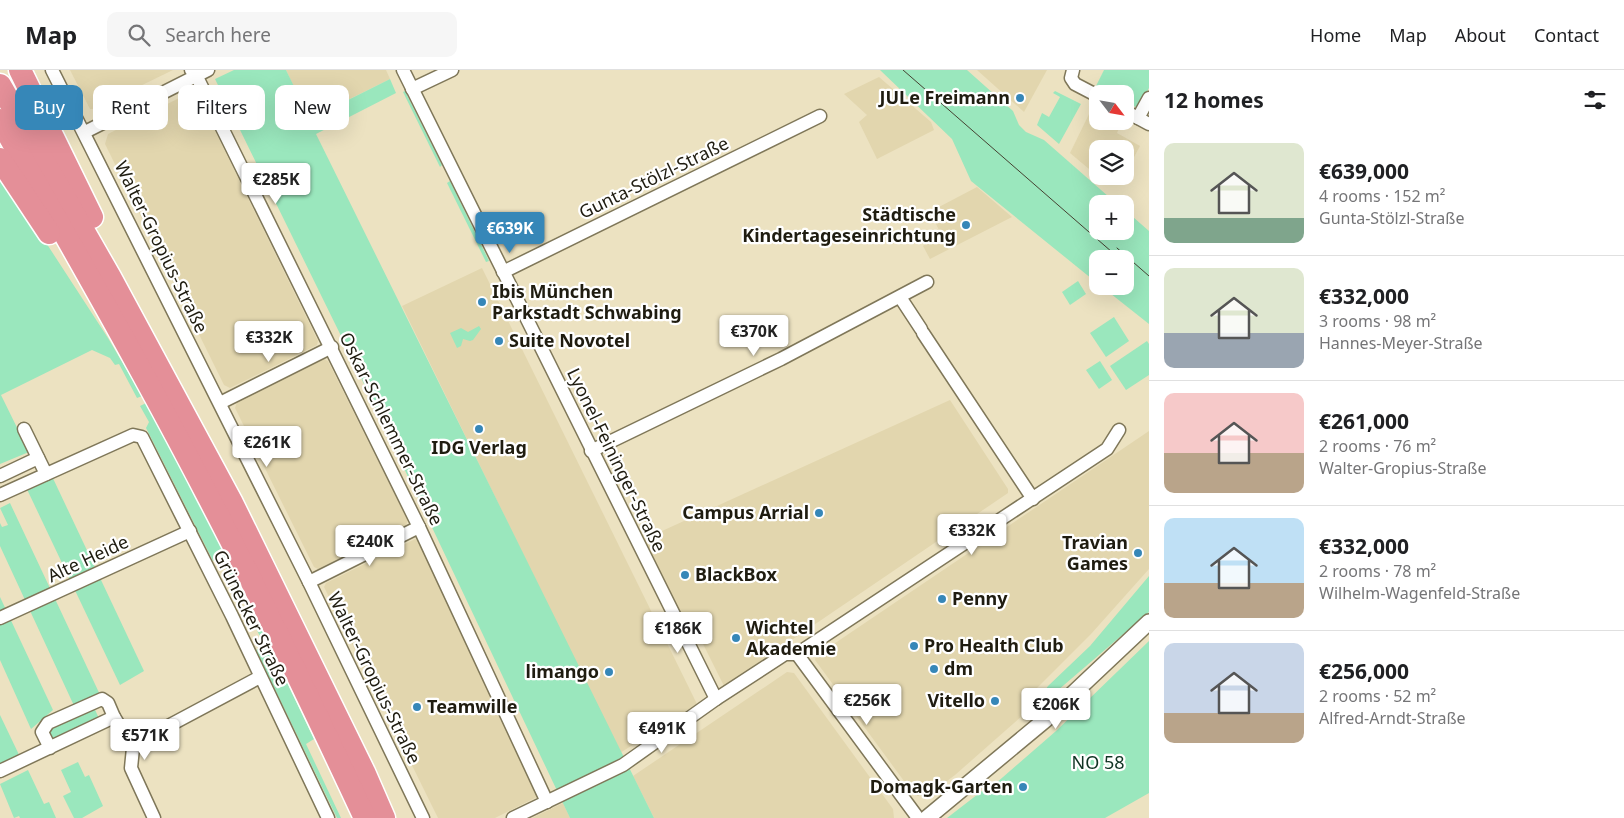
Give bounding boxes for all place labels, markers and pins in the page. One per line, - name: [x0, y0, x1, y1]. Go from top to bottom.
- place label: JULe Freimann: [878, 85, 1010, 109]
- marker: JULe Freimann: [1014, 92, 1026, 104]
- pin: €285K: [241, 162, 311, 205]
- place label: Städtische Kindertageseinrichtung: [742, 202, 956, 247]
- pin: €639K: [475, 212, 545, 254]
- marker: Städtische Kindertageseinrichtung: [960, 219, 972, 231]
- place label: Ibis München Parkstadt Schwabing: [492, 279, 682, 324]
- marker: Ibis München Parkstadt Schwabing: [476, 296, 488, 308]
- pin: €370K: [719, 314, 789, 357]
- pin: €332K: [234, 320, 304, 363]
- place label: Suite Novotel: [509, 328, 630, 352]
- marker: Suite Novotel: [493, 335, 505, 347]
- marker: IDG Verlag: [473, 423, 485, 435]
- pin: €261K: [232, 426, 302, 468]
- place label: IDG Verlag: [431, 435, 527, 459]
- place label: Campus Arrial: [682, 500, 809, 524]
- marker: Campus Arrial: [813, 507, 825, 519]
- pin: €332K: [937, 514, 1007, 556]
- pin: €240K: [335, 524, 405, 567]
- place label: Travian Games: [1062, 530, 1128, 575]
- marker: Travian Games: [1132, 547, 1144, 559]
- place label: BlackBox: [695, 562, 777, 586]
- marker: BlackBox: [679, 569, 691, 581]
- place label: Penny: [952, 586, 1008, 610]
- marker: Penny: [936, 593, 948, 605]
- pin: €186K: [643, 612, 713, 654]
- place label: Wichtel Akademie: [746, 615, 836, 660]
- marker: Wichtel Akademie: [730, 632, 742, 644]
- place label: Pro Health Club: [924, 633, 1064, 657]
- marker: Pro Health Club: [908, 640, 920, 652]
- place label: dm: [944, 656, 973, 680]
- place label: limango: [526, 659, 599, 683]
- marker: dm: [928, 663, 940, 675]
- marker: limango: [603, 666, 615, 678]
- pin: €256K: [832, 684, 902, 726]
- place label: Vitello: [927, 688, 985, 712]
- pin: €206K: [1021, 688, 1091, 730]
- place label: Teamwille: [427, 694, 517, 718]
- marker: Vitello: [989, 695, 1001, 707]
- marker: Teamwille: [411, 701, 423, 713]
- pin: €491K: [627, 712, 697, 754]
- pin: €571K: [110, 718, 180, 761]
- place label: Domagk-Garten: [870, 774, 1013, 798]
- marker: Domagk-Garten: [1017, 781, 1029, 793]

